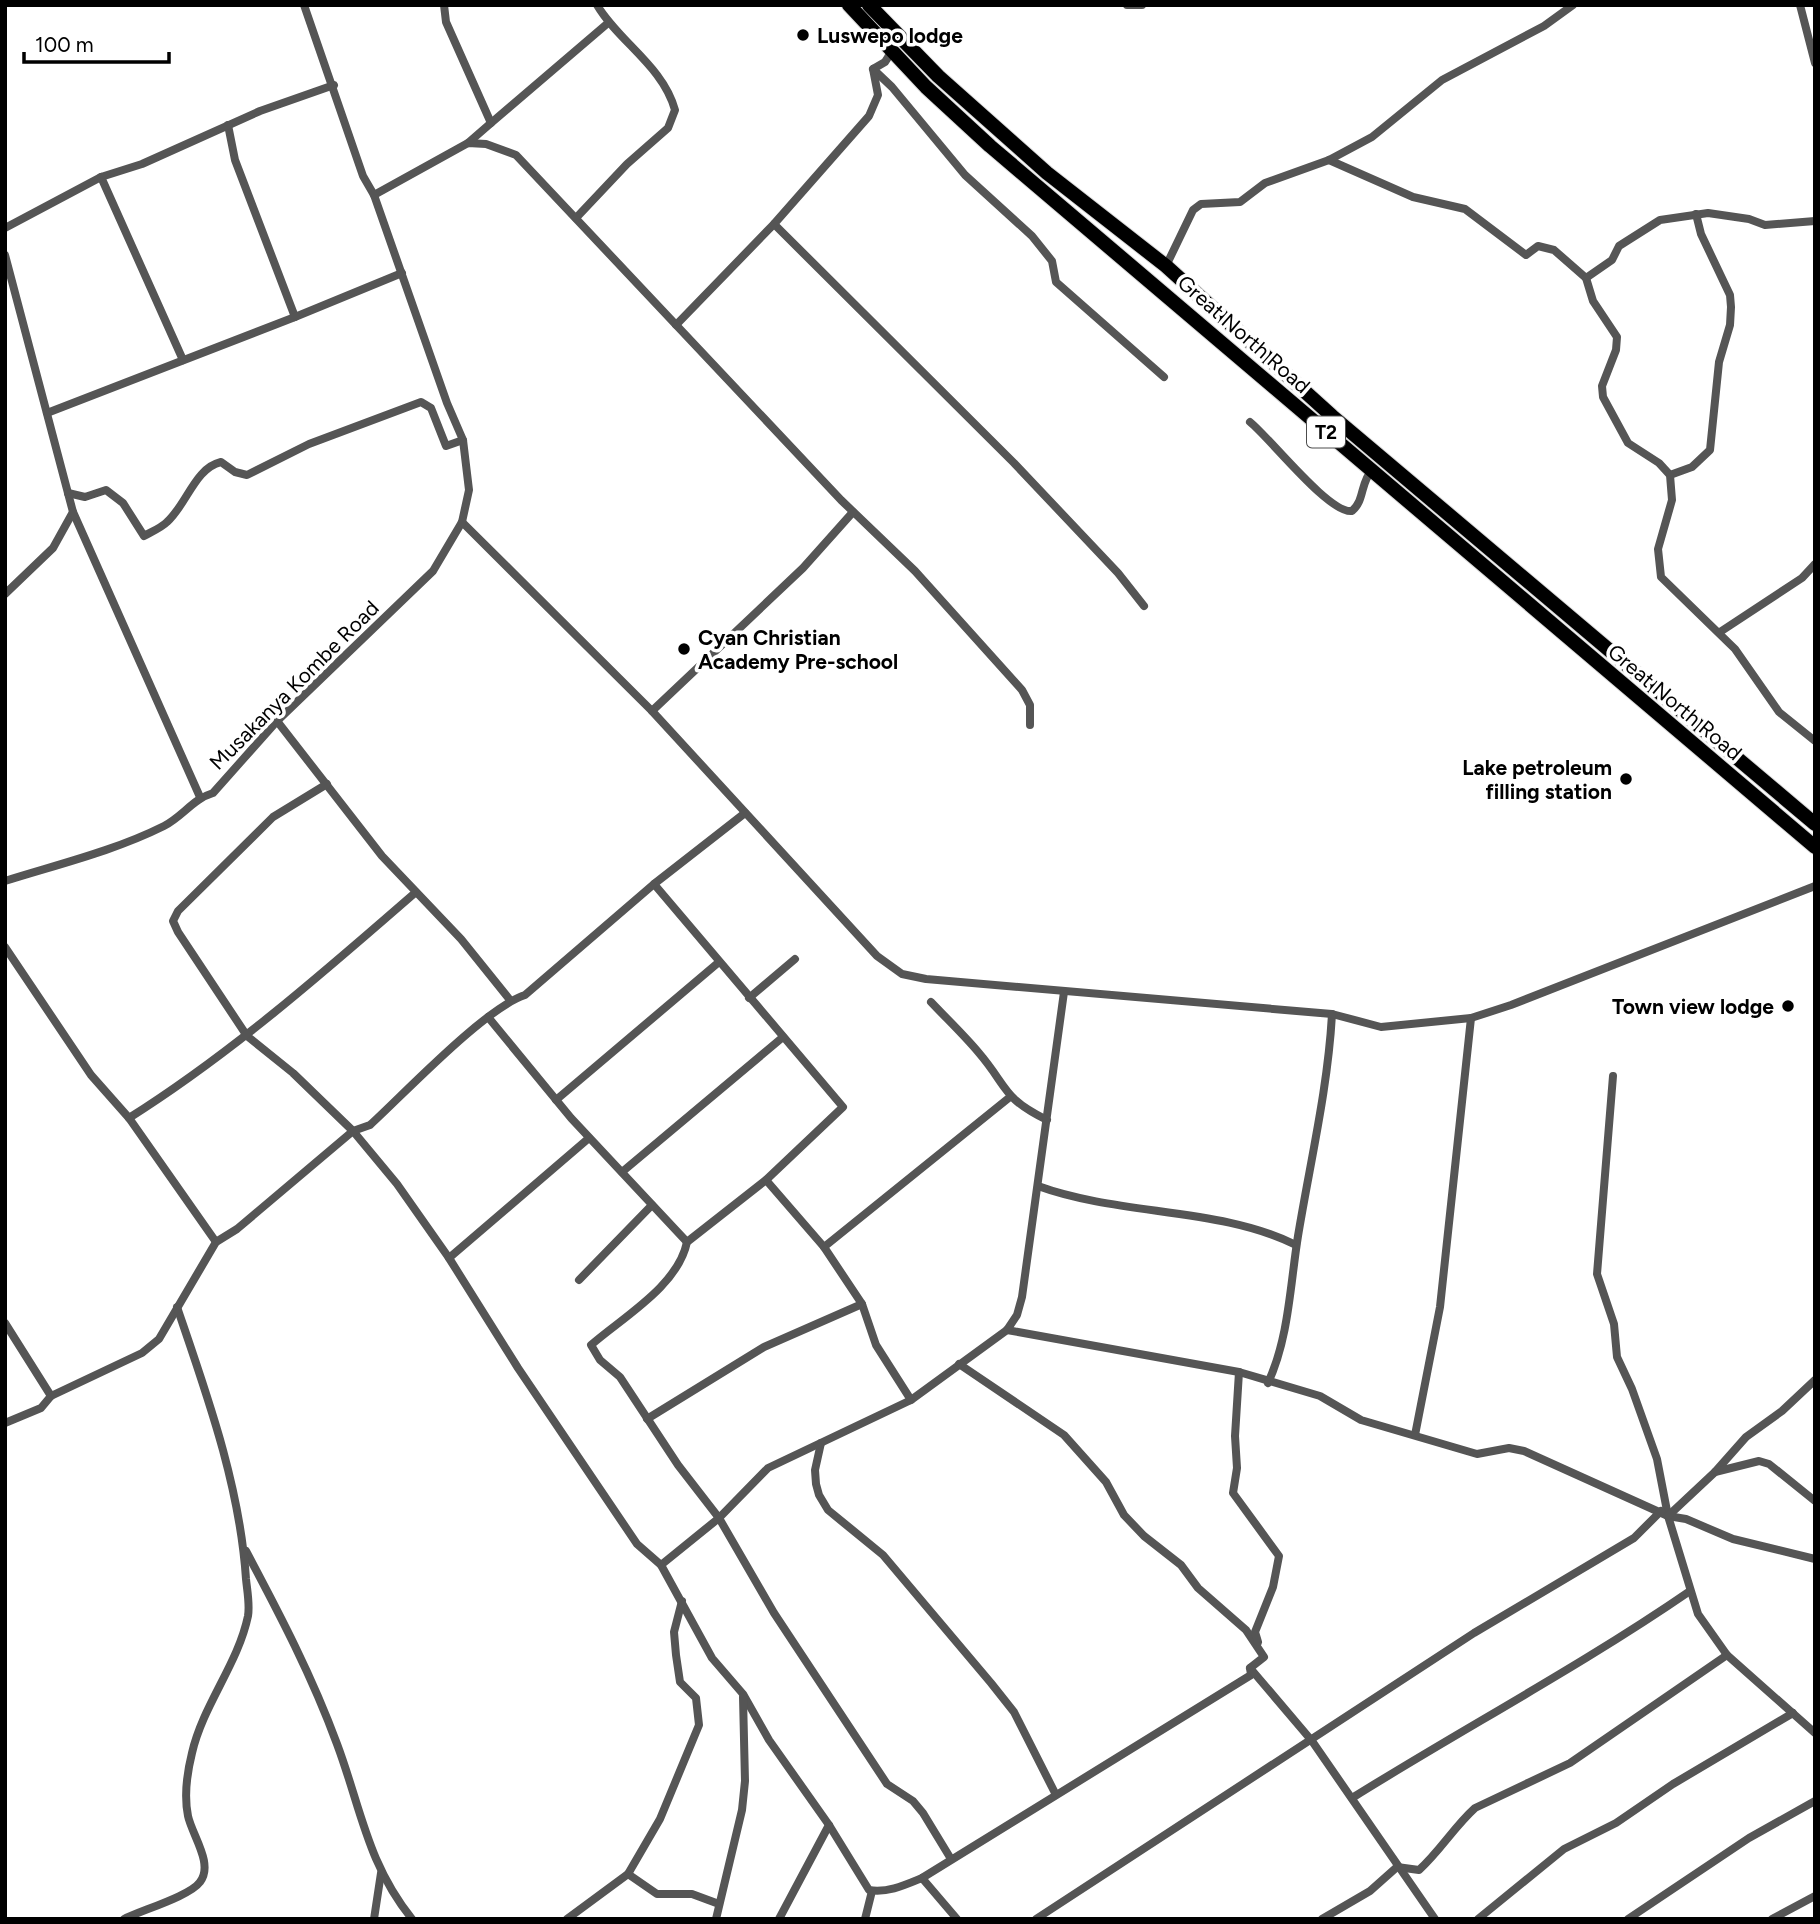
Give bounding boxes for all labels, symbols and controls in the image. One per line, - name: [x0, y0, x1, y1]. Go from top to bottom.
- scale bar: [24, 21, 170, 65]
- place label: Luswepo lodge: [817, 23, 963, 48]
- marker: Luswepo lodge: [795, 27, 811, 43]
- text: 100 m: [35, 32, 94, 57]
- street label: Great North Road: [1173, 270, 1315, 398]
- road number: T2: [1307, 416, 1345, 448]
- street label: Musakanya Kombe Road: [204, 595, 384, 775]
- place label: Cyan Christian Academy Pre-school: [698, 625, 898, 674]
- street label: Great North Road: [1603, 639, 1747, 765]
- marker: Cyan Christian Academy Pre-school: [676, 641, 692, 657]
- place label: Lake petroleum filling station: [1462, 755, 1612, 804]
- marker: Lake petroleum filling station: [1618, 771, 1634, 787]
- place label: Town view lodge: [1612, 994, 1774, 1019]
- marker: Town view lodge: [1780, 998, 1796, 1014]

